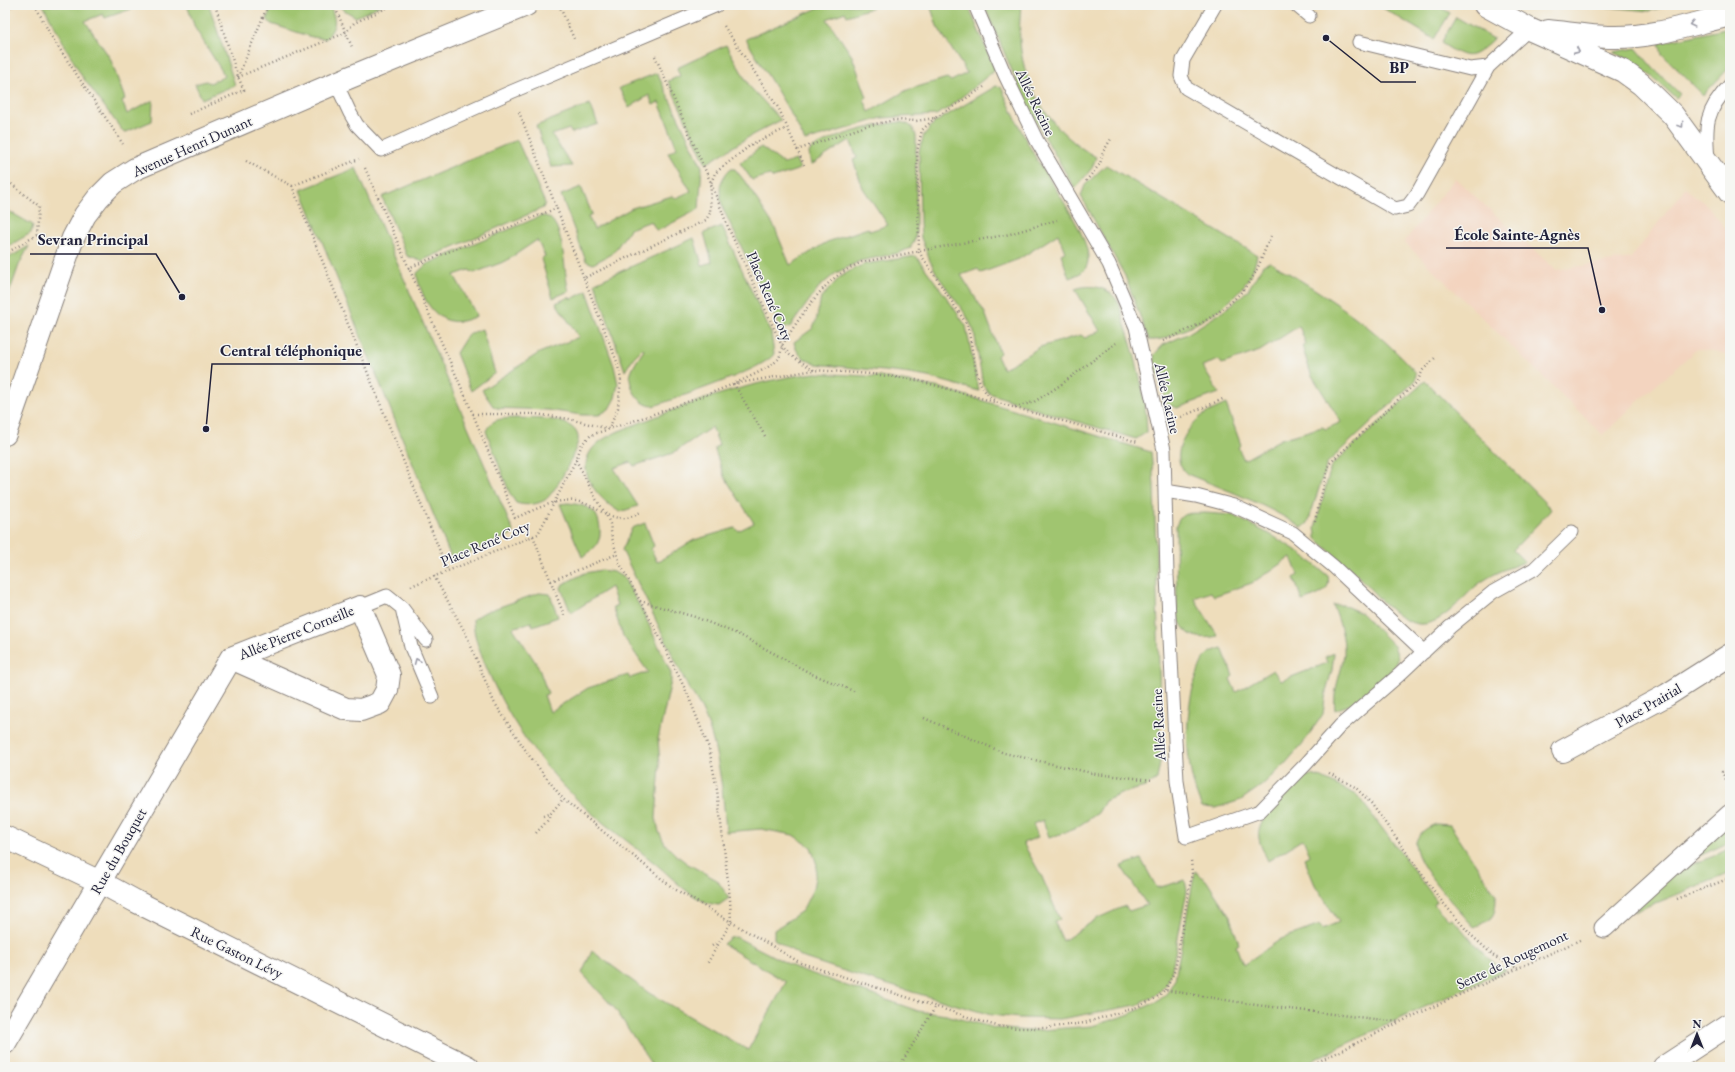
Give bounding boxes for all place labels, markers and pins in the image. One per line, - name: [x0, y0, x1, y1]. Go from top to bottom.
- callout: BP: [1381, 54, 1416, 82]
- callout: École Sainte-Agnès: [1446, 220, 1588, 248]
- callout: Sevran Principal: [30, 226, 156, 254]
- callout: Central téléphonique: [212, 336, 370, 364]

